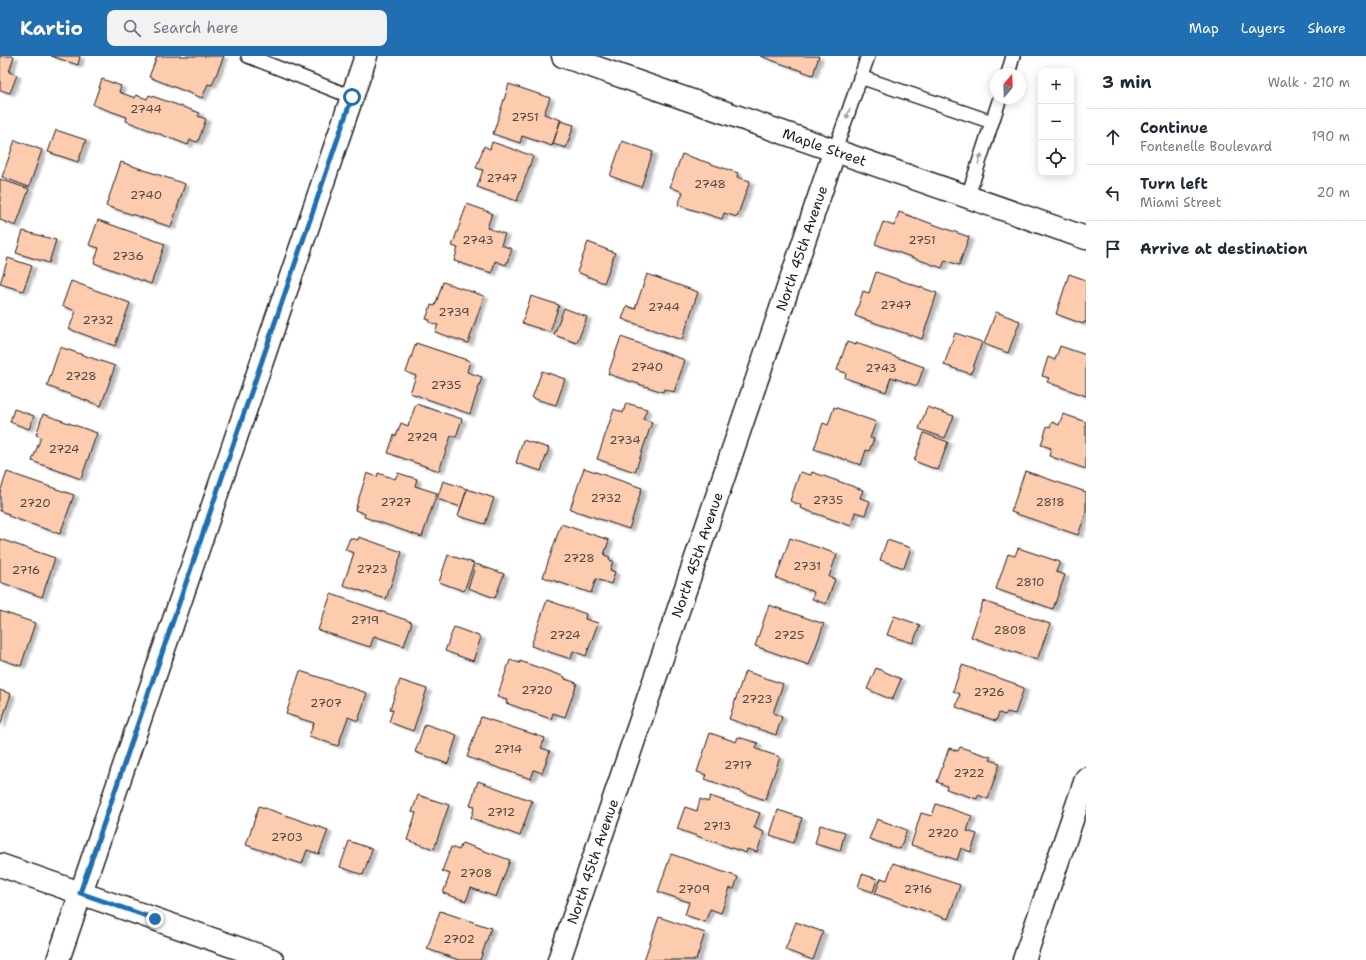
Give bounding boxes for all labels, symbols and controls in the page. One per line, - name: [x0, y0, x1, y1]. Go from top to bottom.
- search box: [107, 10, 387, 46]
- text: Kartio: [20, 16, 83, 41]
- icon: search: [121, 17, 143, 39]
- text: Search here: [153, 18, 239, 38]
- text: Map: [1189, 19, 1219, 37]
- text: Layers: [1241, 19, 1285, 37]
- text: Share: [1307, 19, 1346, 37]
- north arrow: [990, 68, 1026, 104]
- map controls: [1038, 68, 1074, 176]
- button: +: [1038, 68, 1074, 104]
- text: 3 min: [1102, 71, 1152, 93]
- text: Walk · 210 m: [1268, 74, 1350, 91]
- route start: [343, 88, 361, 106]
- house number: 2744: [130, 101, 162, 117]
- button: −: [1038, 104, 1074, 140]
- one-way arrow: [844, 108, 850, 120]
- house number: 2751: [511, 109, 539, 125]
- text: Continue: [1140, 118, 1208, 138]
- street label: Maple Street: [780, 124, 869, 170]
- icon: ahead: [1102, 126, 1124, 148]
- text: 190 m: [1311, 128, 1350, 145]
- text: Fontenelle Boulevard: [1140, 138, 1272, 155]
- button: locate: [1038, 140, 1074, 176]
- one-way arrow: [977, 153, 983, 165]
- house number: 2747: [486, 170, 518, 186]
- text: Turn left: [1140, 174, 1208, 194]
- house number: 2748: [694, 176, 726, 192]
- icon: left: [1102, 182, 1124, 204]
- street label: North 45th Avenue: [772, 183, 831, 313]
- text: 20 m: [1317, 184, 1350, 201]
- house number: 2740: [130, 187, 162, 203]
- text: Miami Street: [1140, 194, 1221, 211]
- house number: 2743: [462, 232, 494, 248]
- house number: 2751: [908, 232, 936, 248]
- icon: arrive: [1102, 238, 1124, 260]
- text: Arrive at destination: [1140, 239, 1308, 259]
- house number: 2736: [112, 248, 144, 264]
- house number: 2747: [880, 297, 912, 313]
- house number: 2744: [648, 299, 680, 315]
- house number: 2739: [438, 304, 470, 320]
- house number: 2732: [82, 312, 114, 328]
- house number: 2740: [631, 359, 663, 375]
- house number: 2743: [865, 360, 897, 376]
- house number: 2728: [65, 368, 97, 384]
- house number: 2735: [431, 377, 461, 393]
- house number: 2729: [406, 429, 438, 445]
- house number: 2734: [609, 432, 641, 448]
- house number: 2724: [49, 441, 80, 457]
- house number: 2732: [590, 490, 622, 506]
- street label: North 45th Avenue: [667, 490, 727, 620]
- house number: 2735: [813, 492, 843, 508]
- house number: 2727: [381, 494, 411, 510]
- house number: 2818: [1035, 494, 1065, 510]
- house number: 2720: [19, 495, 51, 511]
- house number: 2728: [563, 550, 595, 566]
- house number: 2731: [793, 558, 821, 574]
- house number: 2723: [356, 561, 388, 577]
- house number: 2716: [12, 562, 40, 578]
- house number: 2810: [1015, 574, 1045, 590]
- house number: 2719: [351, 612, 379, 628]
- house number: 2808: [994, 622, 1026, 638]
- house number: 2724: [550, 627, 581, 643]
- house number: 2725: [774, 627, 804, 643]
- house number: 2720: [521, 682, 553, 698]
- house number: 2726: [973, 684, 1005, 700]
- house number: 2723: [741, 691, 773, 707]
- house number: 2707: [310, 695, 342, 711]
- house number: 2714: [494, 741, 522, 757]
- house number: 2717: [724, 757, 752, 773]
- house number: 2722: [953, 765, 985, 781]
- street label: North 45th Avenue: [563, 796, 622, 927]
- house number: 2712: [487, 804, 515, 820]
- house number: 2713: [703, 818, 731, 834]
- house number: 2720: [927, 825, 959, 841]
- house number: 2703: [271, 829, 303, 845]
- house number: 2708: [460, 865, 492, 881]
- house number: 2709: [678, 881, 710, 897]
- house number: 2716: [904, 881, 932, 897]
- route end: [146, 910, 164, 928]
- house number: 2702: [443, 931, 475, 947]

